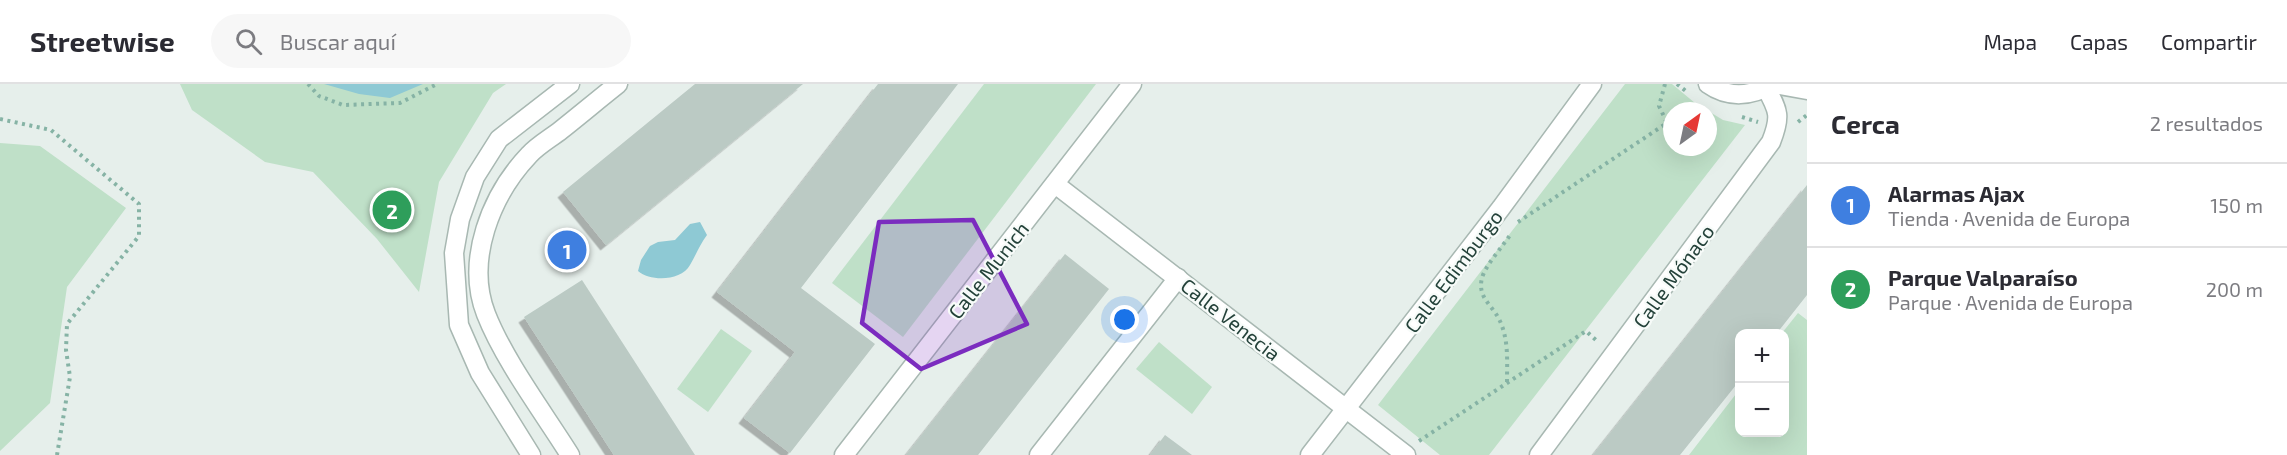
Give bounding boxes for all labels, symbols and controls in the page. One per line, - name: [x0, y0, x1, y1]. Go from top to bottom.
- search box: [211, 14, 631, 68]
- text: Streetwise: [30, 24, 175, 58]
- icon: search: [232, 25, 265, 58]
- text: Buscar aquí: [280, 28, 396, 54]
- text: Mapa: [1983, 29, 2037, 54]
- text: Capas: [2070, 29, 2128, 54]
- text: Compartir: [2161, 29, 2257, 54]
- north arrow: [1663, 102, 1717, 156]
- text: Cerca: [1831, 108, 1900, 139]
- text: 2 resultados: [2150, 111, 2263, 135]
- text: Alarmas Ajax: [1888, 180, 2025, 206]
- pin: 2: [372, 188, 412, 232]
- text: 1: [1846, 193, 1855, 217]
- text: 150 m: [2210, 193, 2263, 217]
- street label: Calle Edimburgo: [1399, 205, 1507, 337]
- text: Tienda · Avenida de Europa: [1888, 206, 2130, 230]
- street label: Calle Munich: [943, 217, 1033, 323]
- street label: Calle Mónaco: [1627, 220, 1719, 332]
- pin: 1: [548, 228, 586, 272]
- text: Parque Valparaíso: [1888, 264, 2078, 290]
- street label: Calle Venecia: [1177, 273, 1285, 365]
- text: 2: [1845, 277, 1856, 301]
- text: 200 m: [2206, 277, 2263, 301]
- text: Parque · Avenida de Europa: [1888, 290, 2133, 314]
- your location: [1110, 305, 1139, 334]
- map controls: [1735, 329, 1789, 437]
- button: +: [1735, 329, 1789, 383]
- button: −: [1735, 383, 1789, 437]

